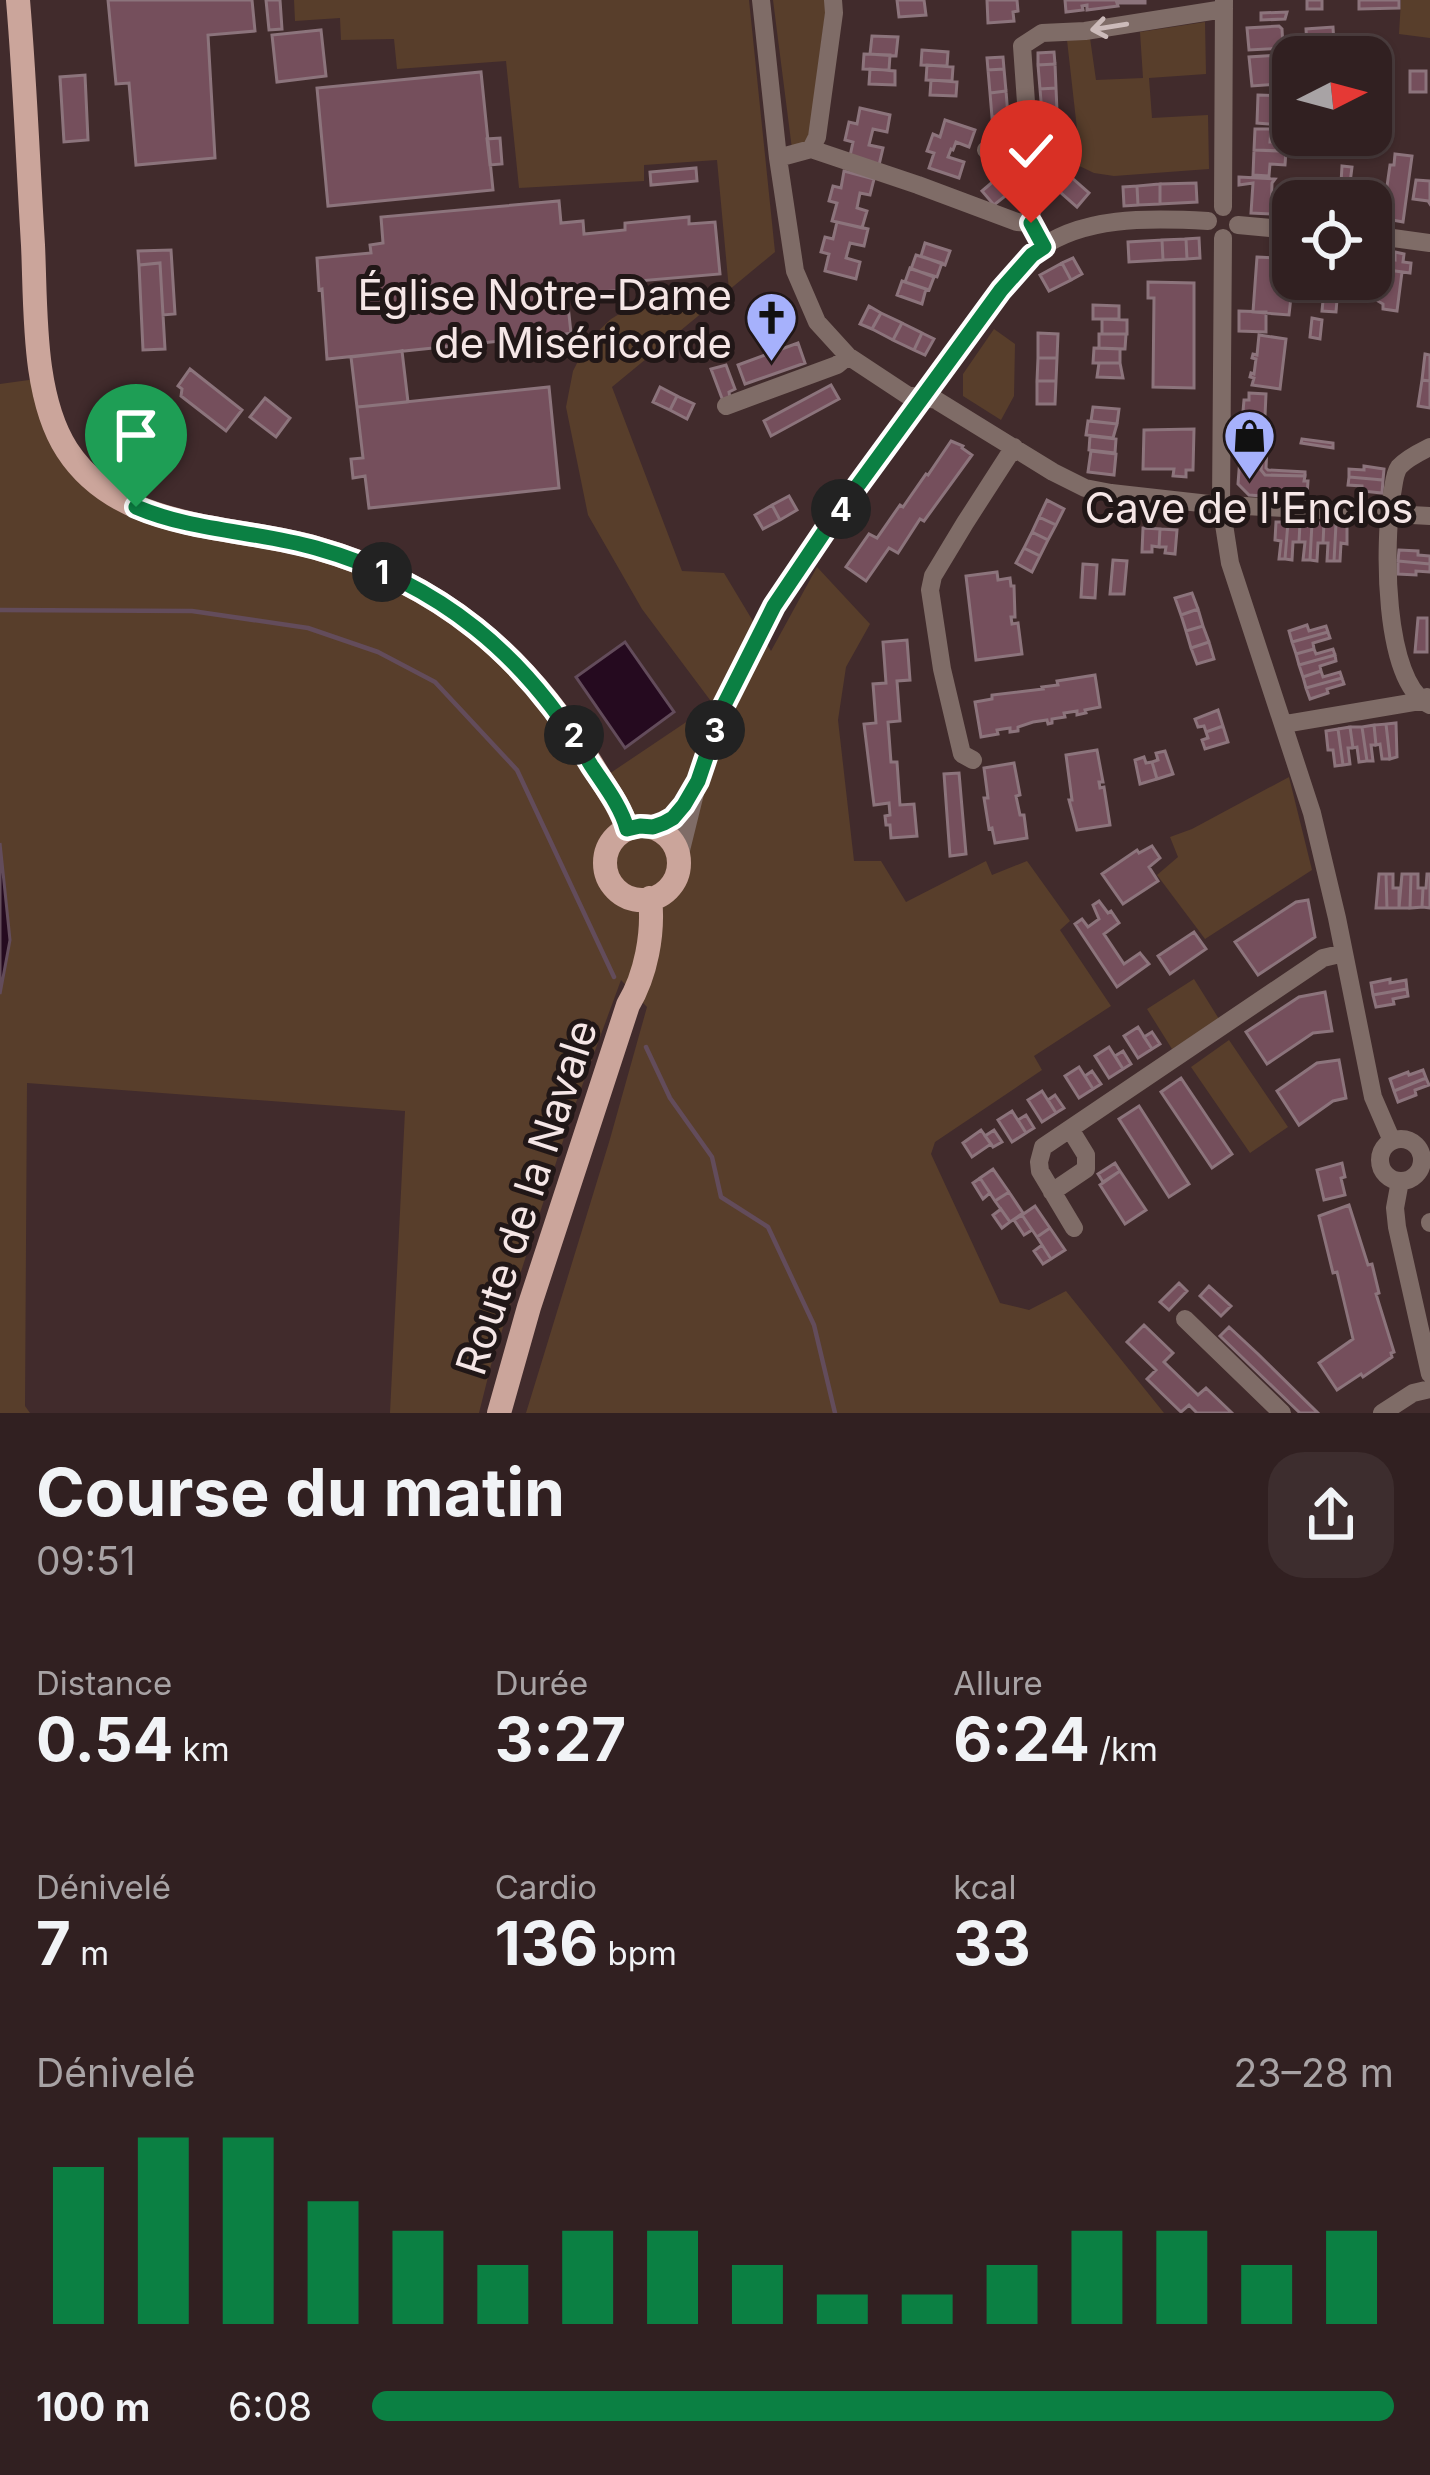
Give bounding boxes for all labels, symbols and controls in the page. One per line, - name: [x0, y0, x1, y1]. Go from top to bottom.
- one-way arrow: [1090, 16, 1129, 39]
- north arrow: [1272, 36, 1392, 156]
- map controls: [1272, 36, 1392, 300]
- pin: [980, 100, 1082, 223]
- icon: check: [998, 118, 1064, 184]
- button: locate: [1272, 180, 1392, 300]
- place label: Église Notre-Dame de Miséricorde: [358, 269, 732, 368]
- church icon: Église Notre-Dame de Miséricorde: [743, 290, 799, 364]
- pin: [85, 384, 187, 507]
- icon: arrive: [103, 402, 169, 468]
- shop icon: Cave de l'Enclos: [1221, 407, 1277, 481]
- pin: 4: [811, 479, 871, 539]
- place label: Cave de l'Enclos: [1084, 482, 1414, 533]
- text: 4: [830, 489, 852, 529]
- pin: 1: [352, 542, 412, 602]
- text: 1: [375, 552, 389, 592]
- pin: 3: [685, 700, 745, 760]
- pin: 2: [544, 705, 604, 765]
- text: 3: [704, 710, 726, 750]
- text: 2: [564, 715, 584, 755]
- street label: Route de la Navale: [445, 1013, 607, 1381]
- text: Course du matin: [36, 1452, 565, 1532]
- button: share: [1268, 1452, 1394, 1578]
- text: 09:51: [36, 1537, 136, 1584]
- text: Distance: [36, 1663, 172, 1703]
- text: Durée: [495, 1663, 588, 1703]
- text: Allure: [953, 1663, 1043, 1703]
- text: 0.54: [36, 1703, 173, 1775]
- text: 3:27: [495, 1703, 626, 1775]
- text: 6:24: [953, 1703, 1090, 1775]
- text: km: [173, 1729, 230, 1769]
- text: /km: [1090, 1729, 1158, 1769]
- text: Dénivelé: [36, 1867, 171, 1907]
- text: Cardio: [495, 1867, 597, 1907]
- text: kcal: [953, 1867, 1016, 1907]
- text: 7: [36, 1907, 71, 1979]
- text: 136: [495, 1907, 598, 1979]
- text: 33: [953, 1907, 1031, 1979]
- text: m: [71, 1933, 109, 1973]
- text: bpm: [598, 1933, 677, 1973]
- text: Dénivelé: [36, 2049, 195, 2096]
- text: 23–28 m: [1234, 2049, 1394, 2096]
- text: 100 m: [36, 2383, 150, 2430]
- text: 6:08: [228, 2383, 312, 2430]

